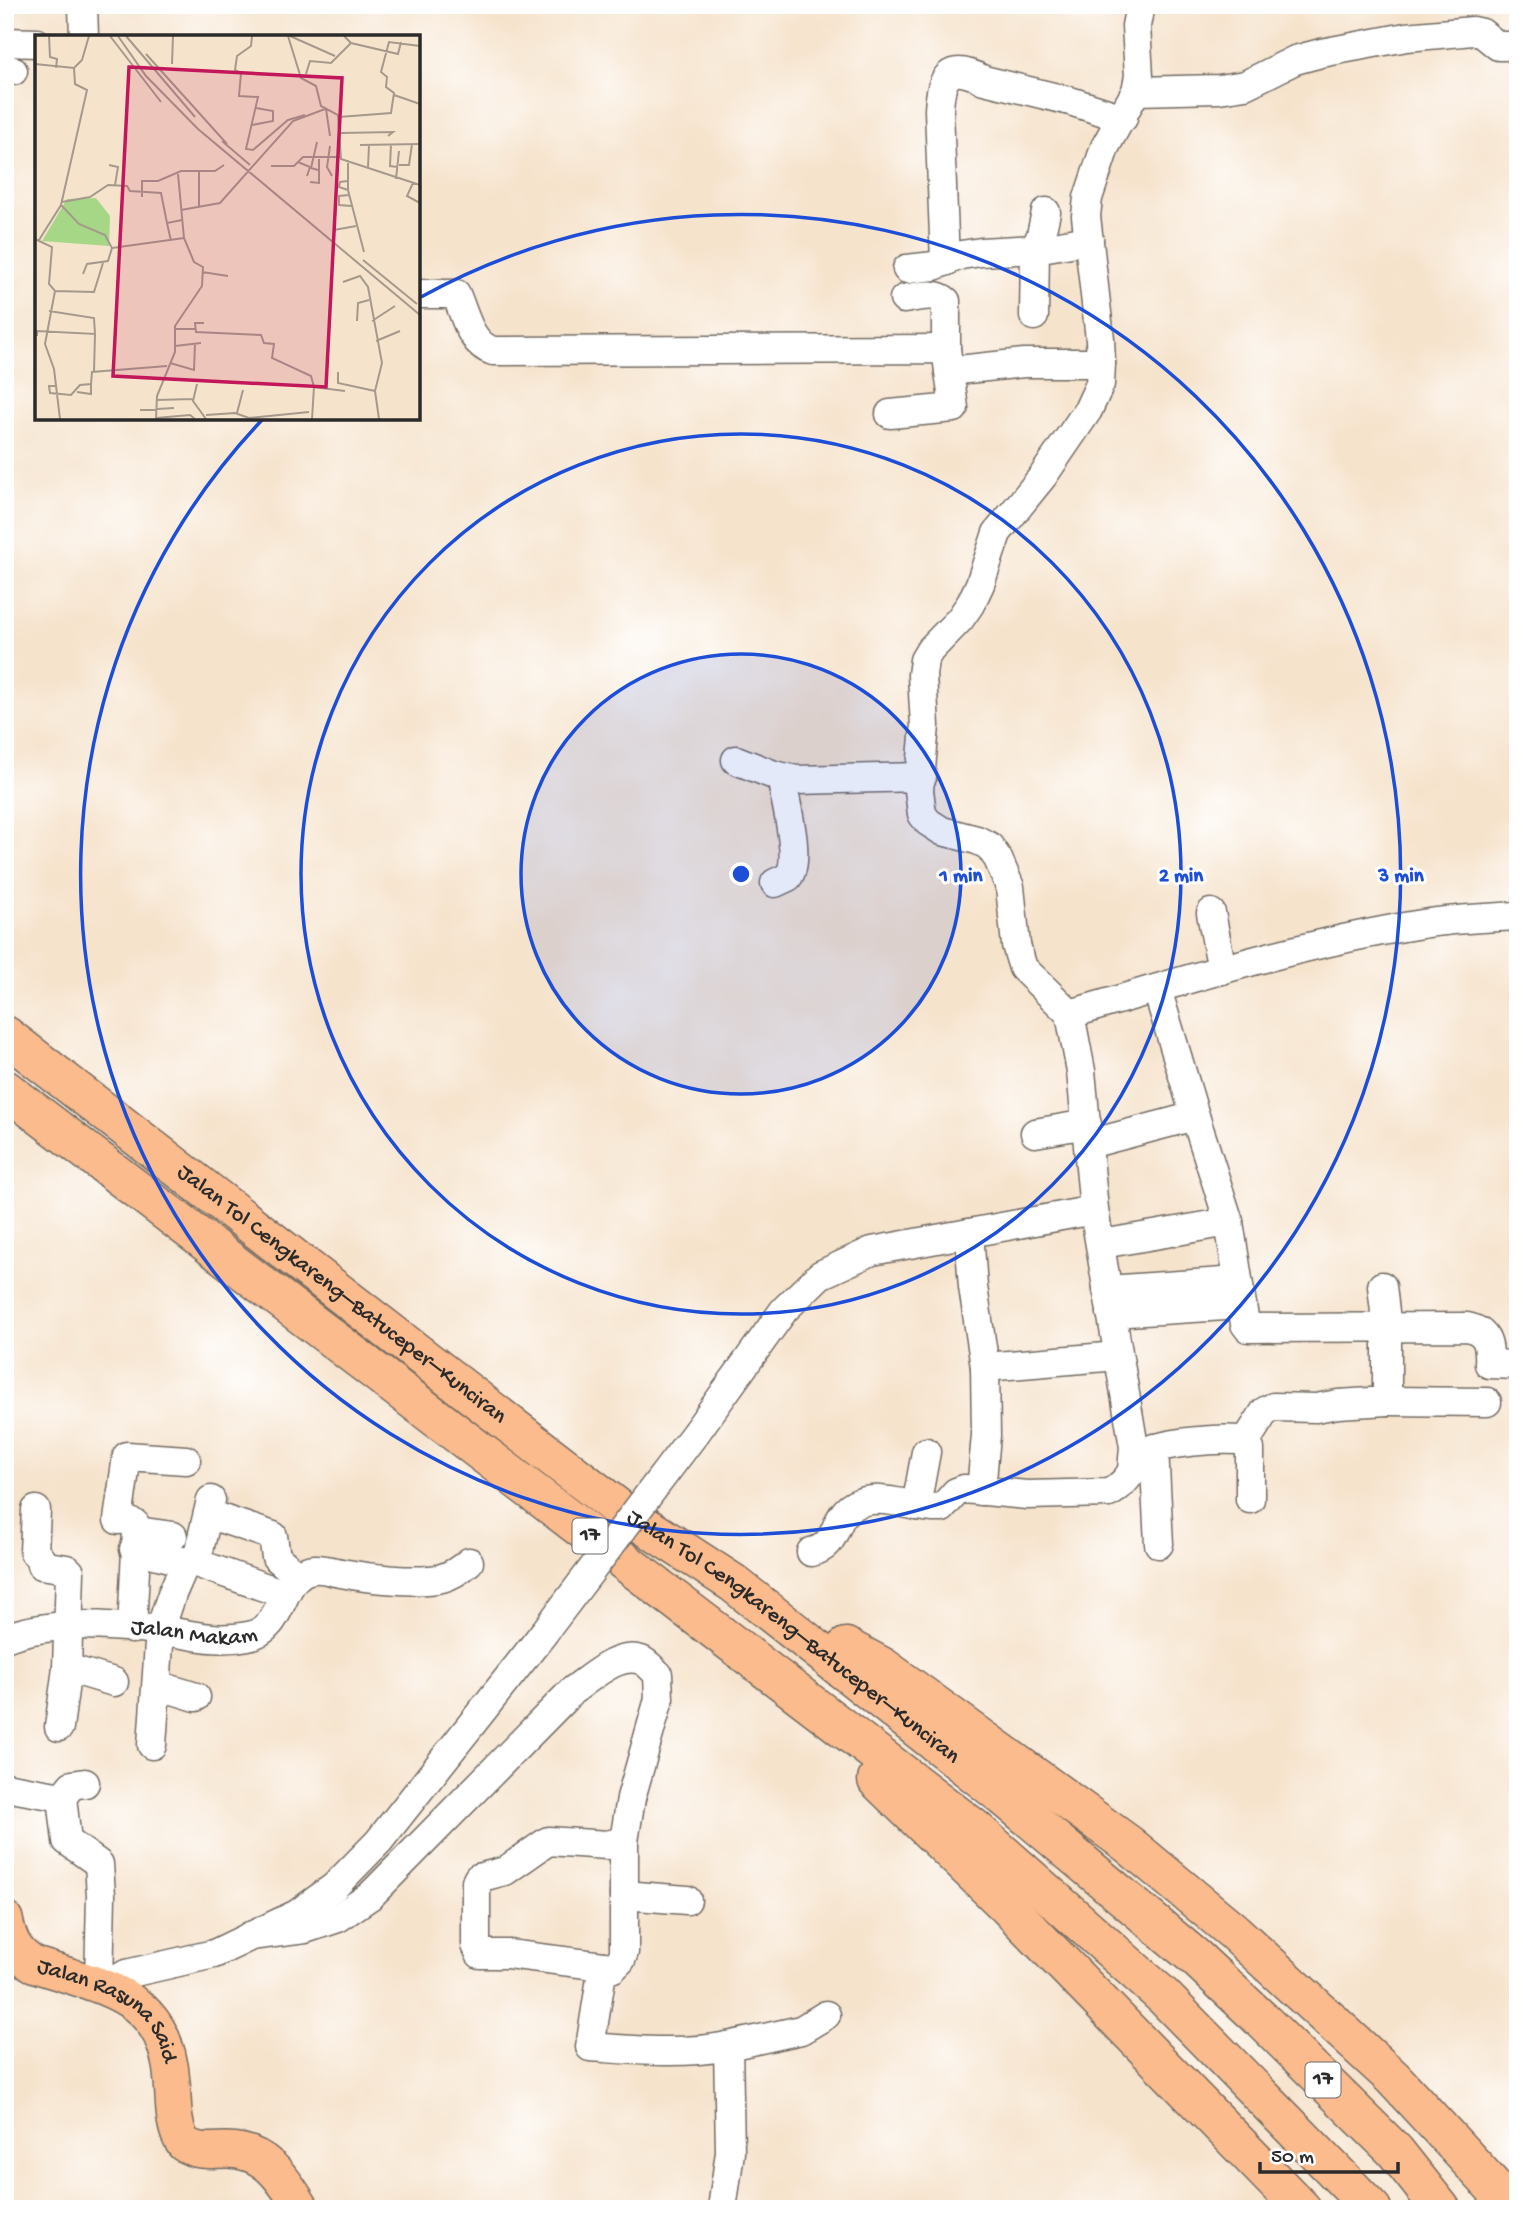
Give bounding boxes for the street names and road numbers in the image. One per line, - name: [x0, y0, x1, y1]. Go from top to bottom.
- street label: Jalan Tol Cengkareng–Batuceper–Kunciran: [171, 1159, 512, 1430]
- street label: Jalan Tol Cengkareng–Batuceper–Kunciran: [621, 1504, 965, 1770]
- road number: 17: [572, 1518, 608, 1554]
- street label: Jalan Makam: [130, 1614, 260, 1652]
- street label: Jalan Rasuna Said: [33, 1953, 183, 2067]
- road number: 17: [1306, 2062, 1340, 2098]

